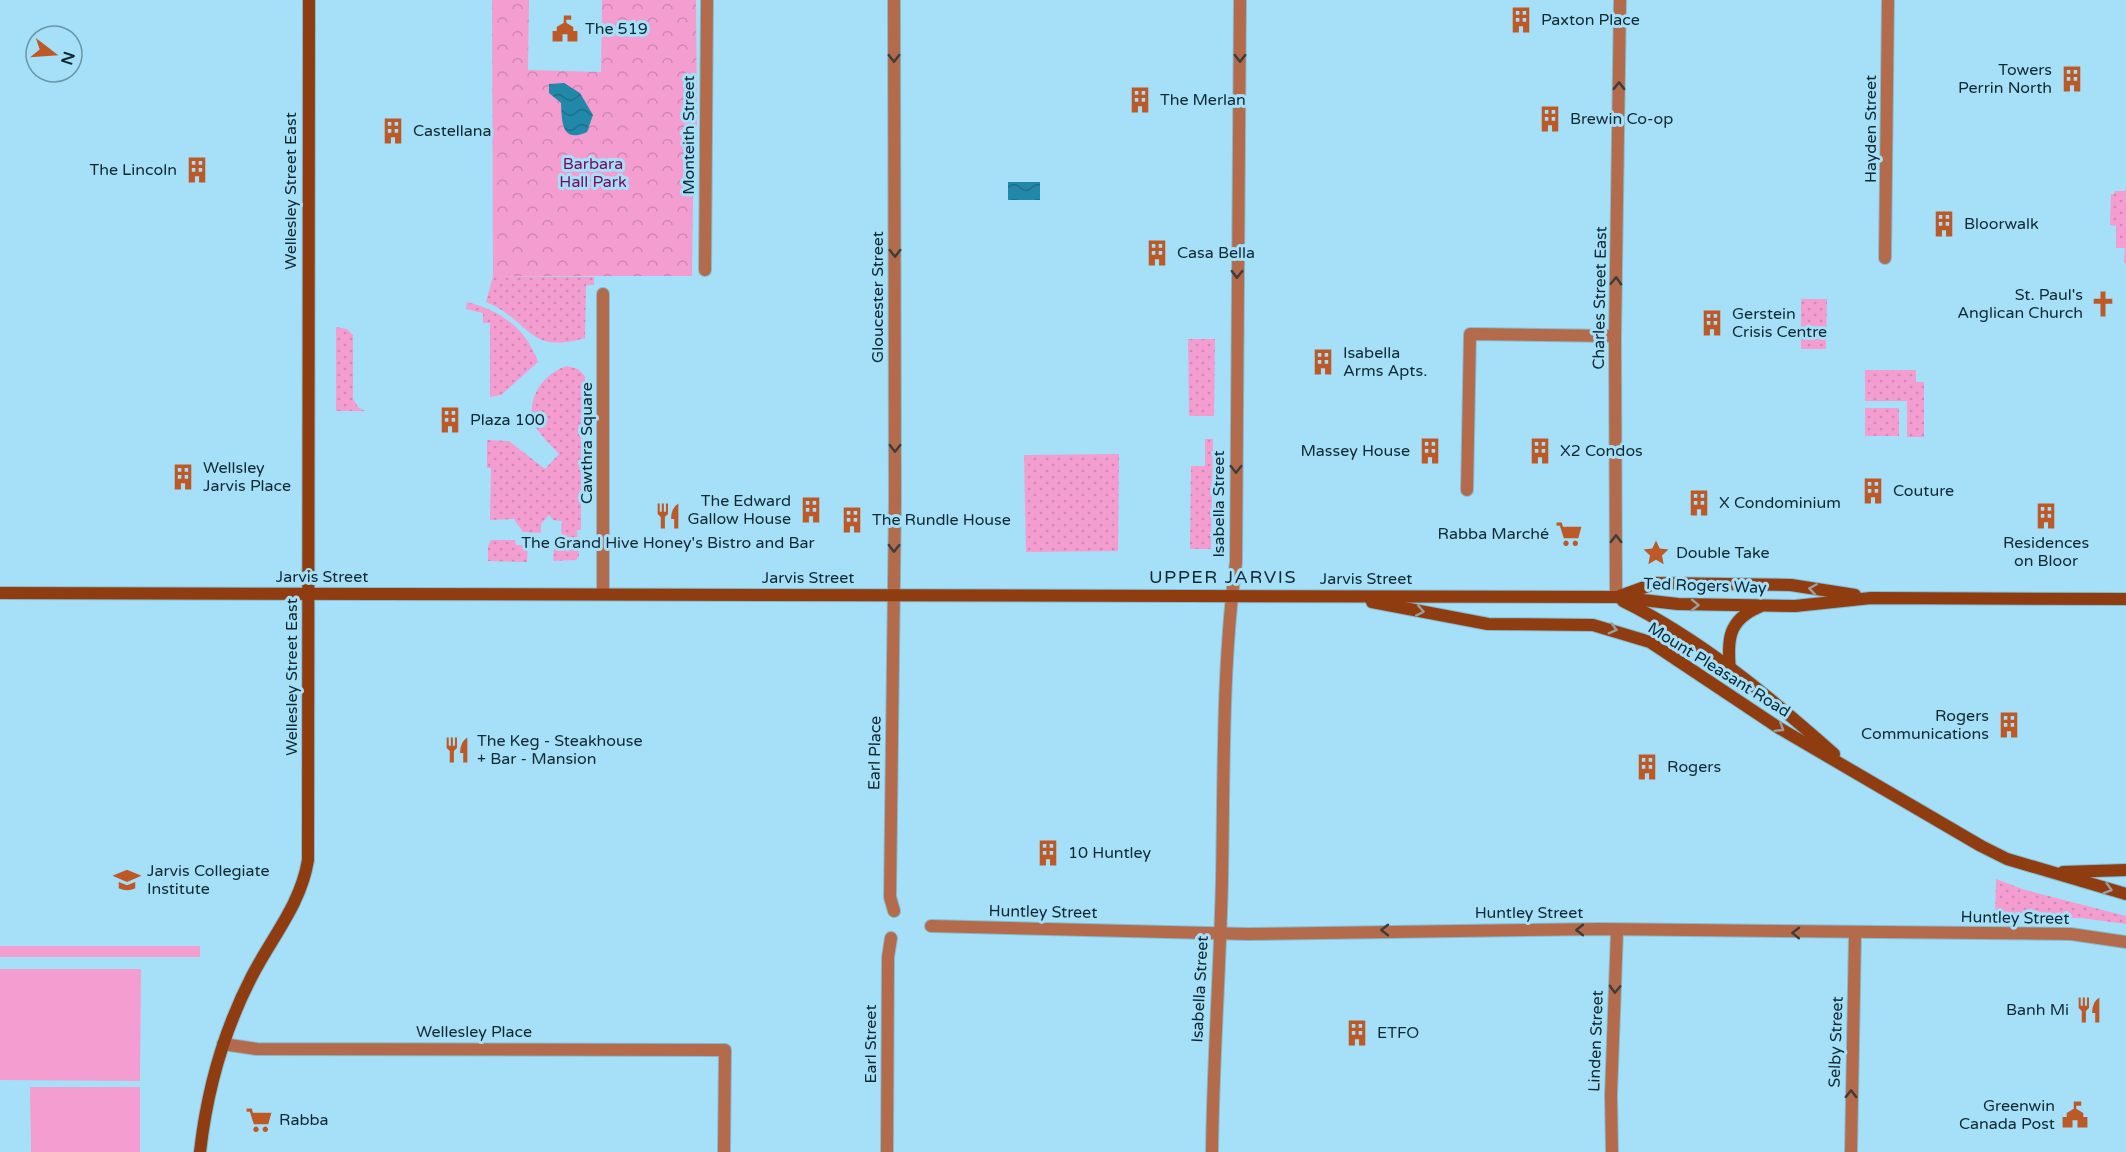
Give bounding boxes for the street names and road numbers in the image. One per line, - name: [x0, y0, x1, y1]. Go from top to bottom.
- street label: Monteith Street: [679, 75, 699, 195]
- street label: Hayden Street: [1861, 75, 1881, 183]
- street label: Wellesley Street East: [281, 112, 301, 270]
- street label: Charles Street East: [1589, 226, 1611, 370]
- street label: Gloucester Street: [868, 231, 888, 363]
- street label: Cawthra Square: [577, 382, 597, 504]
- street label: Isabella Street: [1209, 450, 1229, 558]
- street label: Jarvis Street: [276, 567, 368, 587]
- street label: Jarvis Street: [762, 568, 854, 588]
- street label: Jarvis Street: [1320, 569, 1412, 589]
- street label: Ted Rogers Way: [1643, 574, 1767, 598]
- street label: Wellesley Street East: [282, 598, 302, 756]
- street label: Mount Pleasant Road: [1644, 618, 1794, 722]
- street label: Earl Place: [864, 716, 886, 790]
- street label: Huntley Street: [988, 901, 1098, 923]
- street label: Huntley Street: [1475, 903, 1583, 923]
- street label: Huntley Street: [1960, 907, 2070, 929]
- street label: Isabella Street: [1187, 935, 1213, 1043]
- street label: Linden Street: [1584, 990, 1608, 1092]
- street label: Selby Street: [1824, 996, 1848, 1088]
- street label: Earl Street: [861, 1004, 881, 1084]
- street label: Wellesley Place: [416, 1022, 532, 1042]

